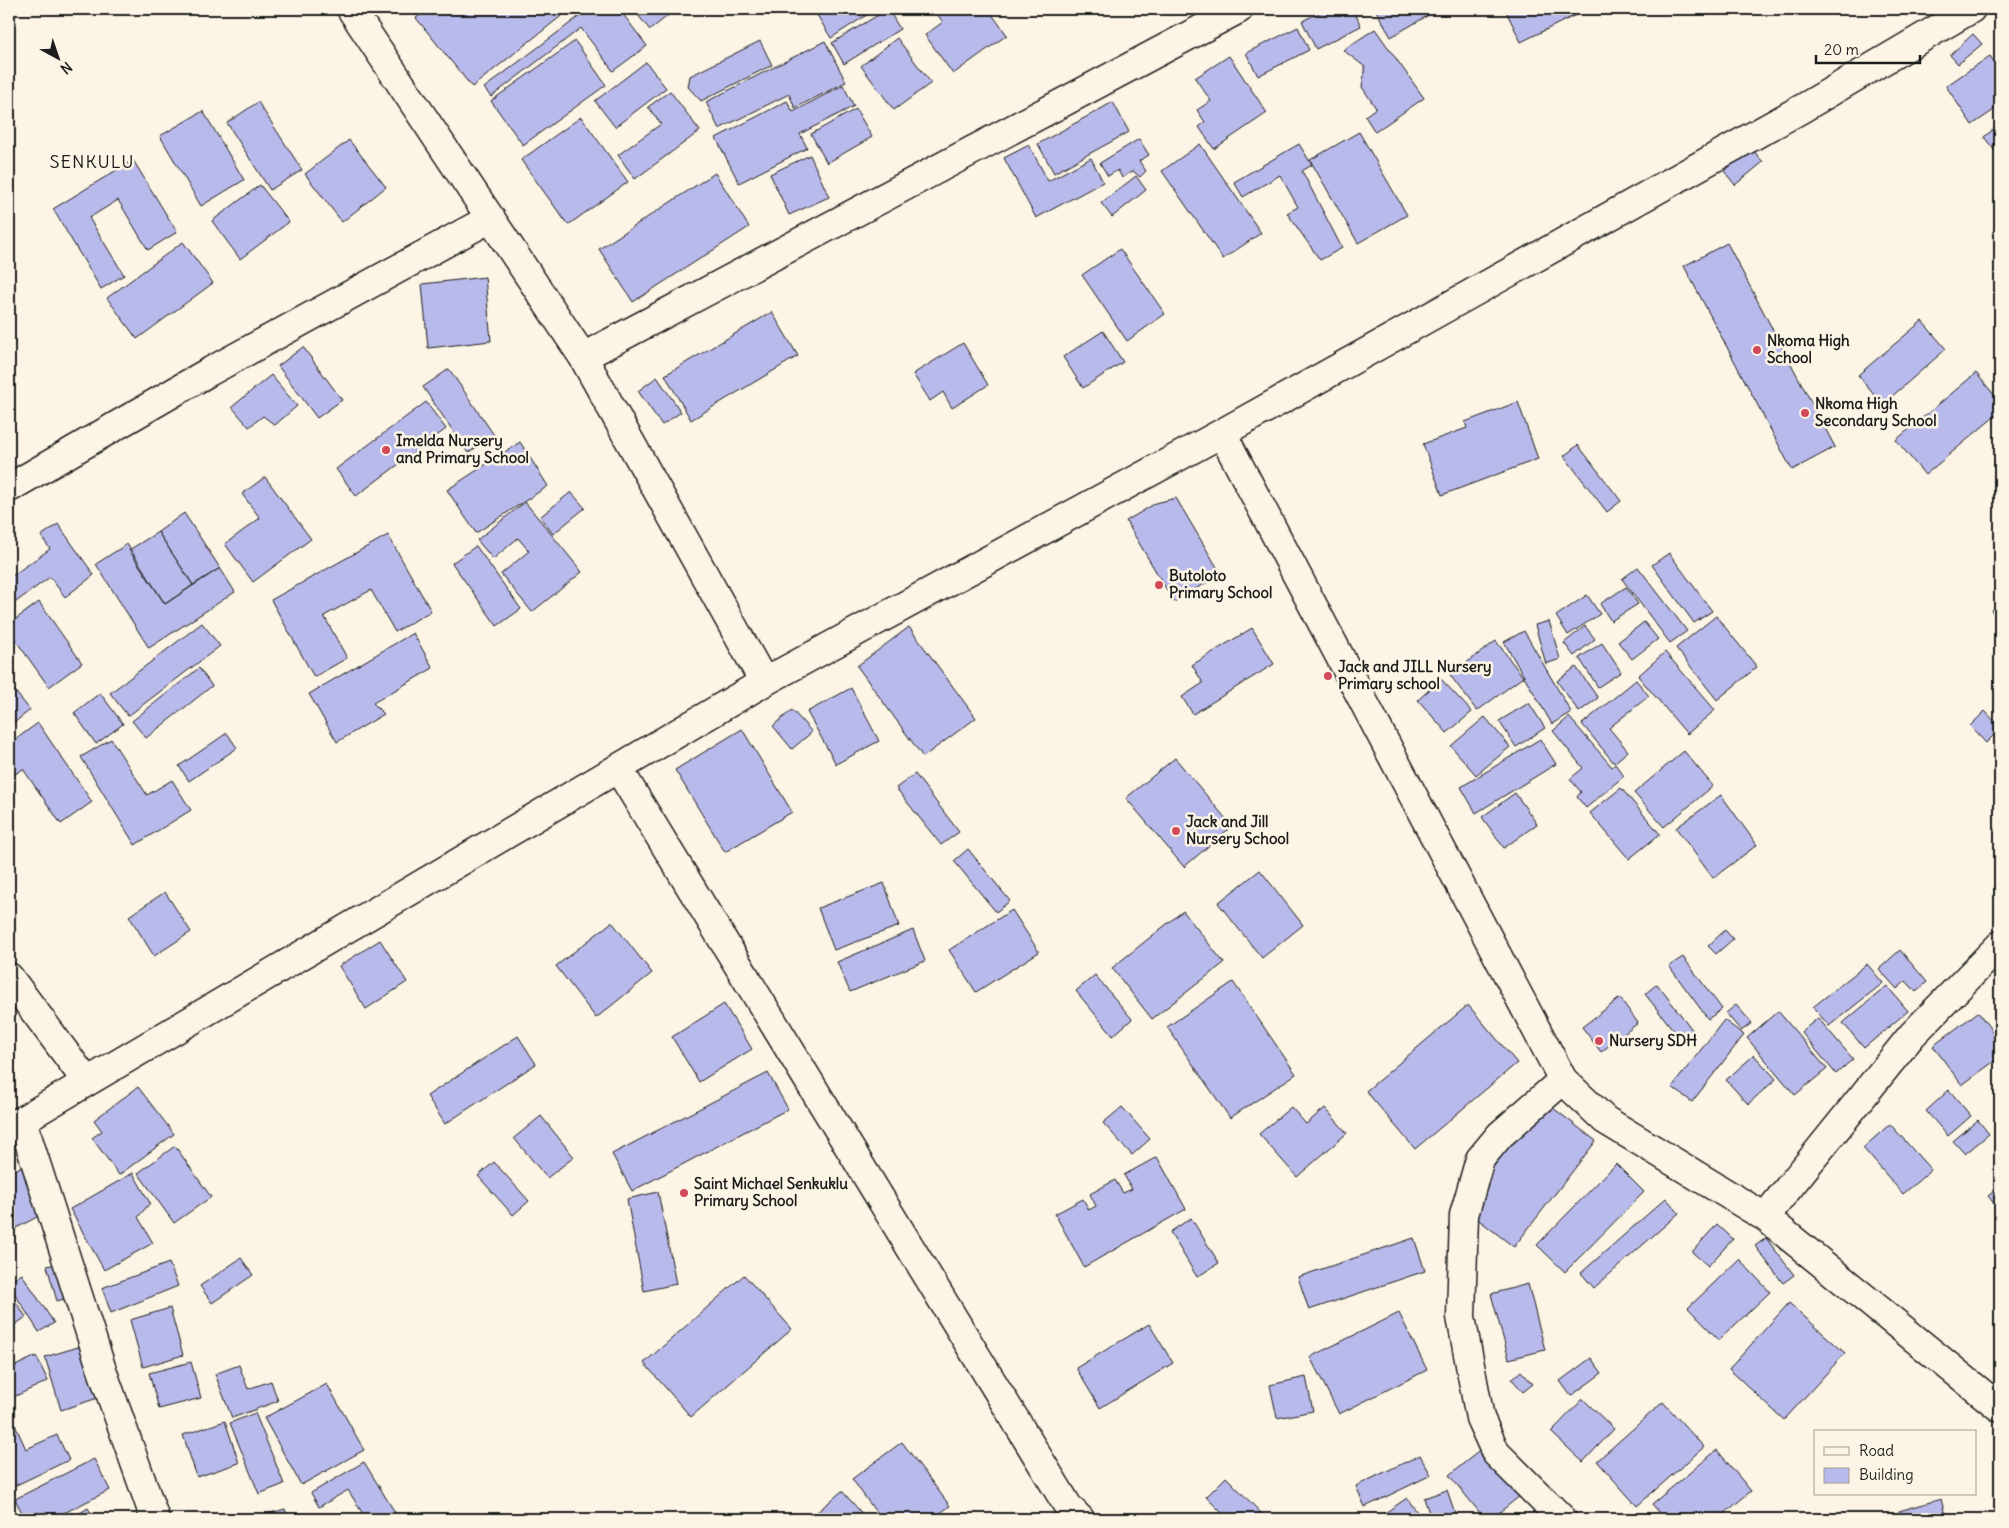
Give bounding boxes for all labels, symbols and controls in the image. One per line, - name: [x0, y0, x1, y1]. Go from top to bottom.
- north arrow: [32, 32, 82, 82]
- scale bar: [1816, 32, 1920, 64]
- text: 20 m: [1824, 40, 1859, 59]
- text: N: [57, 58, 76, 78]
- district label: SENKULU: [50, 150, 134, 173]
- place label: Nkoma High School: [1767, 331, 1850, 367]
- marker: Nkoma High School: [1751, 344, 1763, 356]
- place label: Nkoma High Secondary School: [1815, 394, 1937, 431]
- marker: Nkoma High Secondary School: [1799, 407, 1811, 419]
- place label: Imelda Nursery and Primary School: [396, 431, 529, 468]
- marker: Imelda Nursery and Primary School: [380, 444, 392, 456]
- place label: Butoloto Primary School: [1169, 566, 1272, 603]
- marker: Butoloto Primary School: [1153, 579, 1165, 591]
- place label: Jack and JILL Nursery Primary school: [1338, 657, 1492, 694]
- marker: Jack and JILL Nursery Primary school: [1322, 670, 1334, 682]
- place label: Jack and Jill Nursery School: [1186, 812, 1289, 849]
- marker: Jack and Jill Nursery School: [1170, 825, 1182, 837]
- place label: Nursery SDH: [1609, 1031, 1697, 1051]
- marker: Nursery SDH: [1593, 1035, 1605, 1047]
- place label: Saint Michael Senkuklu Primary School: [694, 1174, 848, 1211]
- marker: Saint Michael Senkuklu Primary School: [678, 1187, 690, 1199]
- legend: [1814, 1430, 1976, 1496]
- text: Road: [1859, 1441, 1894, 1460]
- text: Building: [1859, 1465, 1914, 1484]

